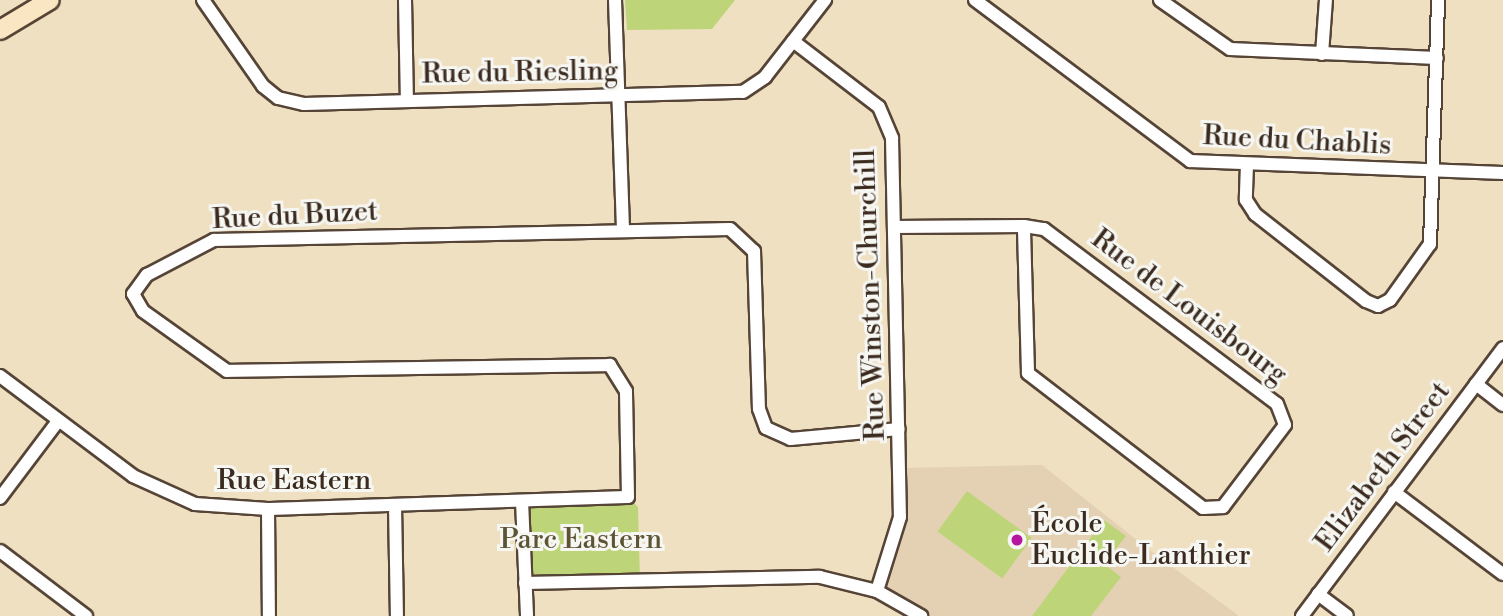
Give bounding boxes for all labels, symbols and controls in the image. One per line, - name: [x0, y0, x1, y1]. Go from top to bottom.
- street label: Rue du Riesling: [421, 54, 619, 92]
- street label: Rue du Chablis: [1202, 119, 1392, 163]
- street label: Rue Winston-Churchill: [849, 149, 893, 441]
- street label: Rue du Buzet: [211, 195, 379, 237]
- street label: Rue de Louisbourg: [1084, 222, 1294, 392]
- street label: Elizabeth Street: [1308, 376, 1458, 558]
- street label: Rue Eastern: [217, 464, 371, 498]
- place label: École Euclide-Lanthier: [1031, 507, 1251, 573]
- park label: Parc Eastern: [500, 523, 662, 557]
- marker: École Euclide-Lanthier: [1009, 532, 1025, 548]

